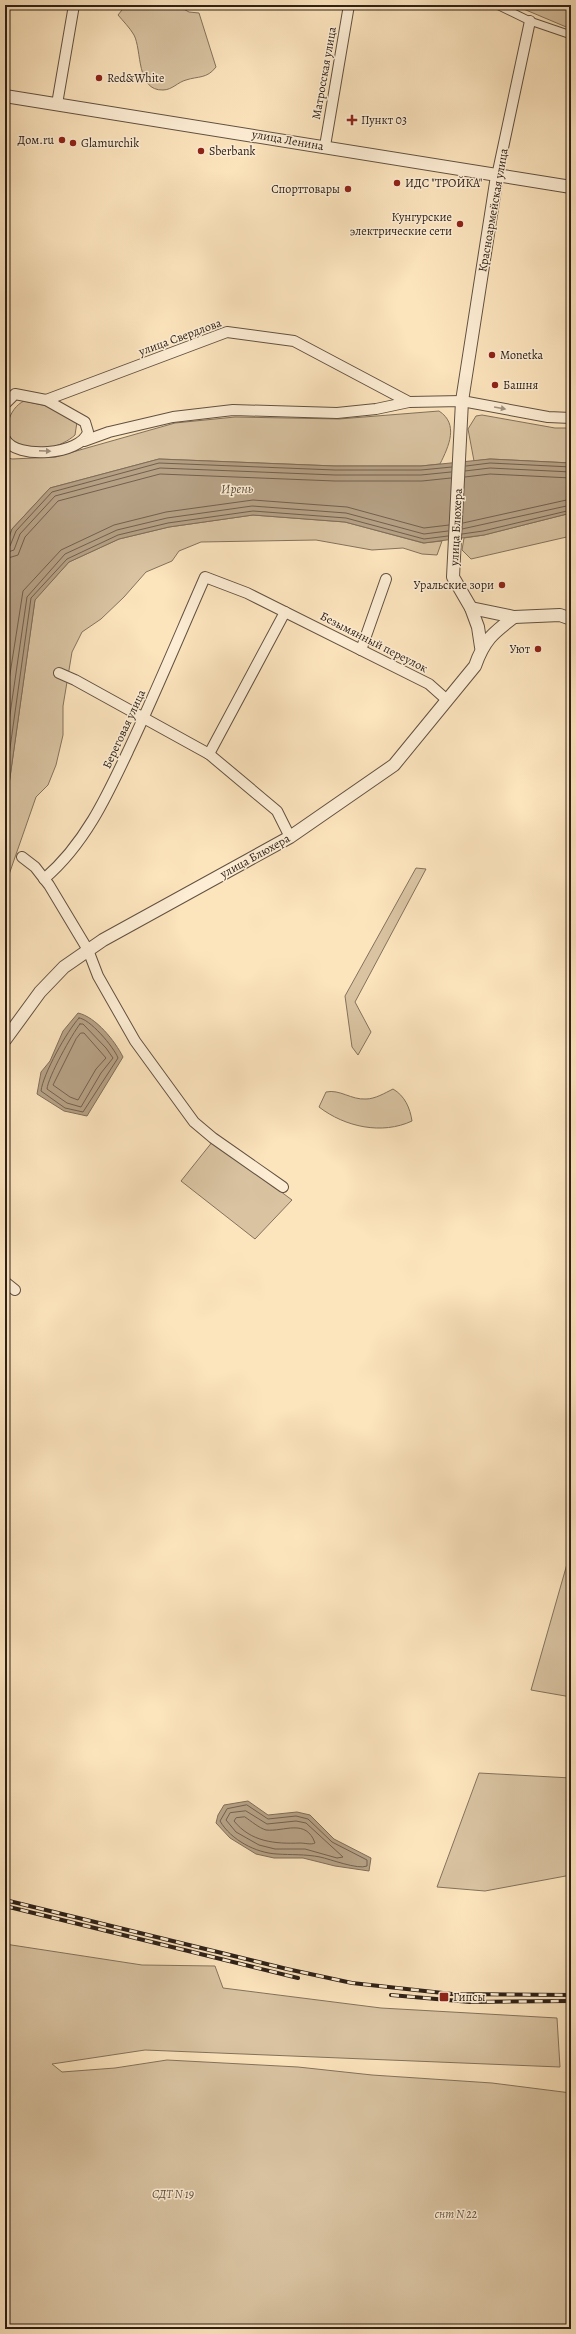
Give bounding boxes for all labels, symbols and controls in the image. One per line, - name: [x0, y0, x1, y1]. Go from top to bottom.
- street label: Матросская улица: [308, 25, 340, 121]
- place label: Red&White: [107, 70, 164, 86]
- marker: Red&White: [94, 73, 104, 83]
- place label: Пункт 03: [361, 112, 407, 128]
- marker: Пункт 03: [346, 114, 358, 126]
- street label: улица Ленина: [250, 126, 326, 154]
- place label: Дом.ru: [17, 132, 55, 148]
- marker: Дом.ru: [57, 135, 67, 145]
- place label: Glamurchik: [81, 135, 139, 151]
- marker: Glamurchik: [68, 138, 78, 148]
- place label: Sberbank: [209, 143, 256, 159]
- marker: Sberbank: [196, 146, 206, 156]
- street label: Красноармейская улица: [474, 146, 512, 273]
- place label: ИДС "ТРОЙКА": [405, 175, 483, 191]
- marker: ИДС "ТРОЙКА": [392, 178, 402, 188]
- place label: Спорттовары: [271, 181, 340, 197]
- marker: Спорттовары: [343, 184, 353, 194]
- place label: Кунгурские электрические сети: [350, 209, 452, 239]
- marker: Кунгурские электрические сети: [455, 219, 465, 229]
- street label: улица Свердлова: [135, 314, 224, 360]
- place label: Monetka: [500, 347, 544, 363]
- marker: Monetka: [487, 350, 497, 360]
- place label: Башня: [503, 377, 538, 393]
- marker: Башня: [490, 380, 500, 390]
- one-way arrow: [494, 405, 506, 411]
- one-way arrow: [39, 448, 51, 455]
- water label: Ирень: [221, 480, 254, 497]
- street label: улица Блюхера: [446, 487, 466, 567]
- place label: Уральские зори: [414, 577, 494, 593]
- marker: Уральские зори: [497, 580, 507, 590]
- street label: Безымянный переулок: [317, 608, 431, 676]
- place label: Уют: [509, 641, 531, 657]
- marker: Уют: [533, 644, 543, 654]
- street label: Береговая улица: [99, 686, 150, 771]
- street label: улица Блюхера: [216, 830, 293, 882]
- place label: Гипсы: [453, 1989, 485, 2005]
- marker: Гипсы: [438, 1991, 450, 2003]
- park label: СДТ N 19: [152, 2186, 194, 2202]
- park label: снт N 22: [435, 2206, 478, 2222]

